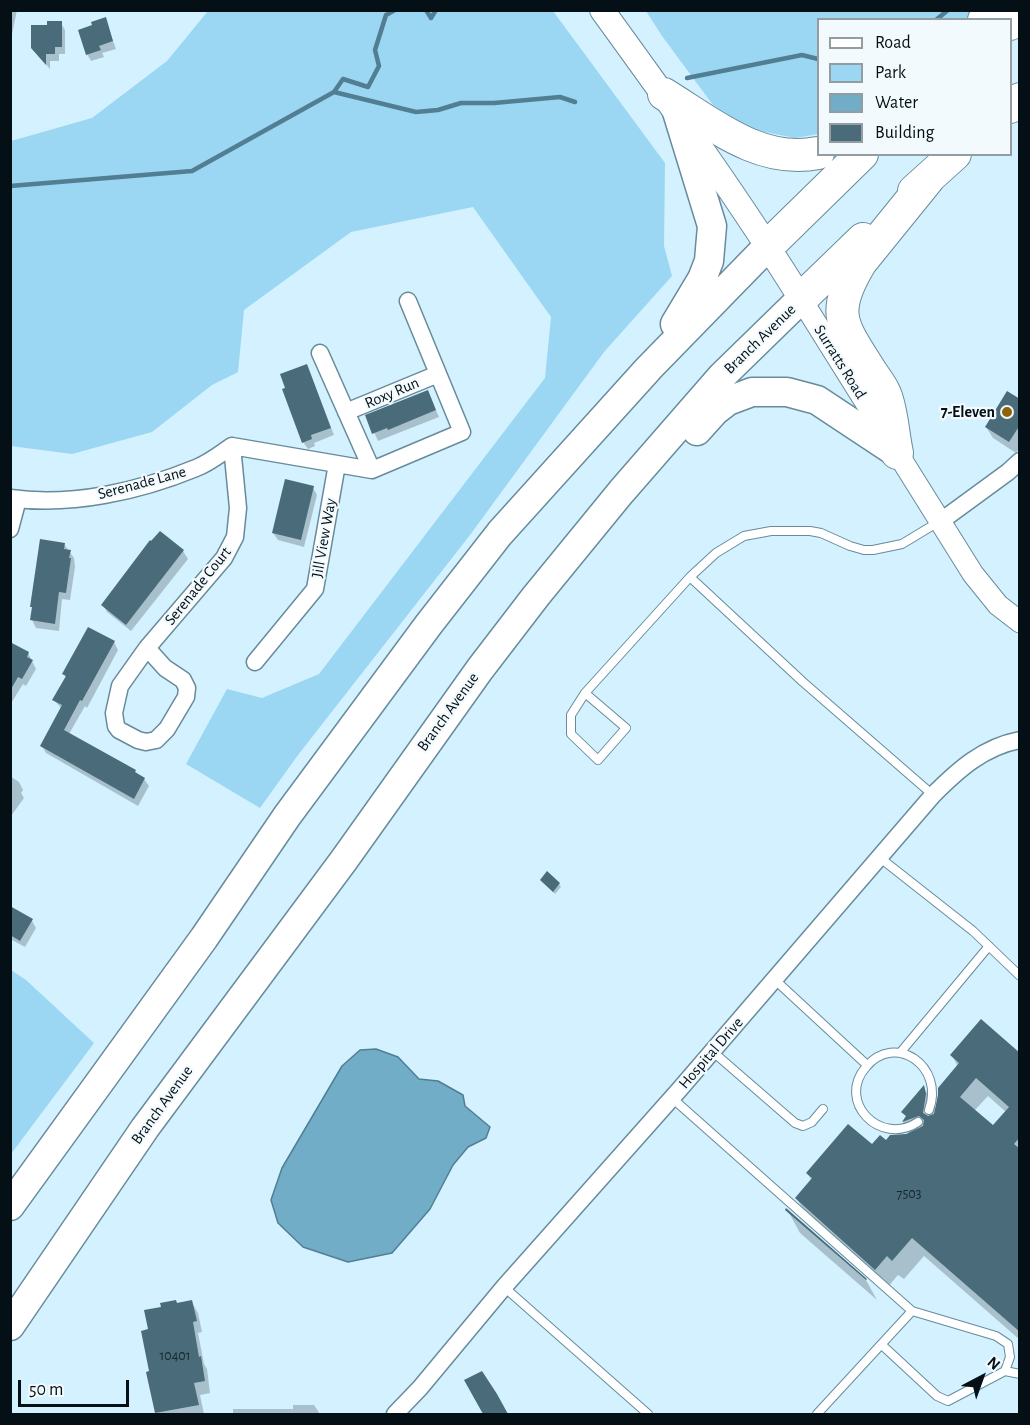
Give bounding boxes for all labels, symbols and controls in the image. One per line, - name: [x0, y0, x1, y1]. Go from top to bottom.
- legend: [817, 18, 1012, 156]
- text: Road: [875, 34, 911, 52]
- text: Park: [875, 64, 906, 82]
- text: Water: [875, 94, 918, 112]
- text: Building: [875, 124, 934, 142]
- street label: Branch Avenue: [720, 300, 800, 378]
- street label: Surratts Road: [810, 321, 870, 403]
- street label: Roxy Run: [362, 373, 422, 413]
- place label: 7-Eleven: [941, 402, 995, 422]
- marker: 7-Eleven: [1000, 405, 1014, 419]
- street label: Serenade Lane: [96, 462, 188, 504]
- street label: Jill View Way: [308, 497, 340, 579]
- street label: Serenade Court: [161, 543, 235, 629]
- street label: Branch Avenue: [413, 669, 483, 755]
- street label: Hospital Drive: [675, 1013, 747, 1093]
- street label: Branch Avenue: [127, 1062, 197, 1148]
- house number: 7503: [897, 1186, 921, 1202]
- north arrow: [952, 1347, 1012, 1407]
- house number: 10401: [159, 1348, 191, 1364]
- text: N: [984, 1354, 1003, 1373]
- scale bar: [21, 1368, 132, 1406]
- text: 50 m: [29, 1381, 63, 1399]

